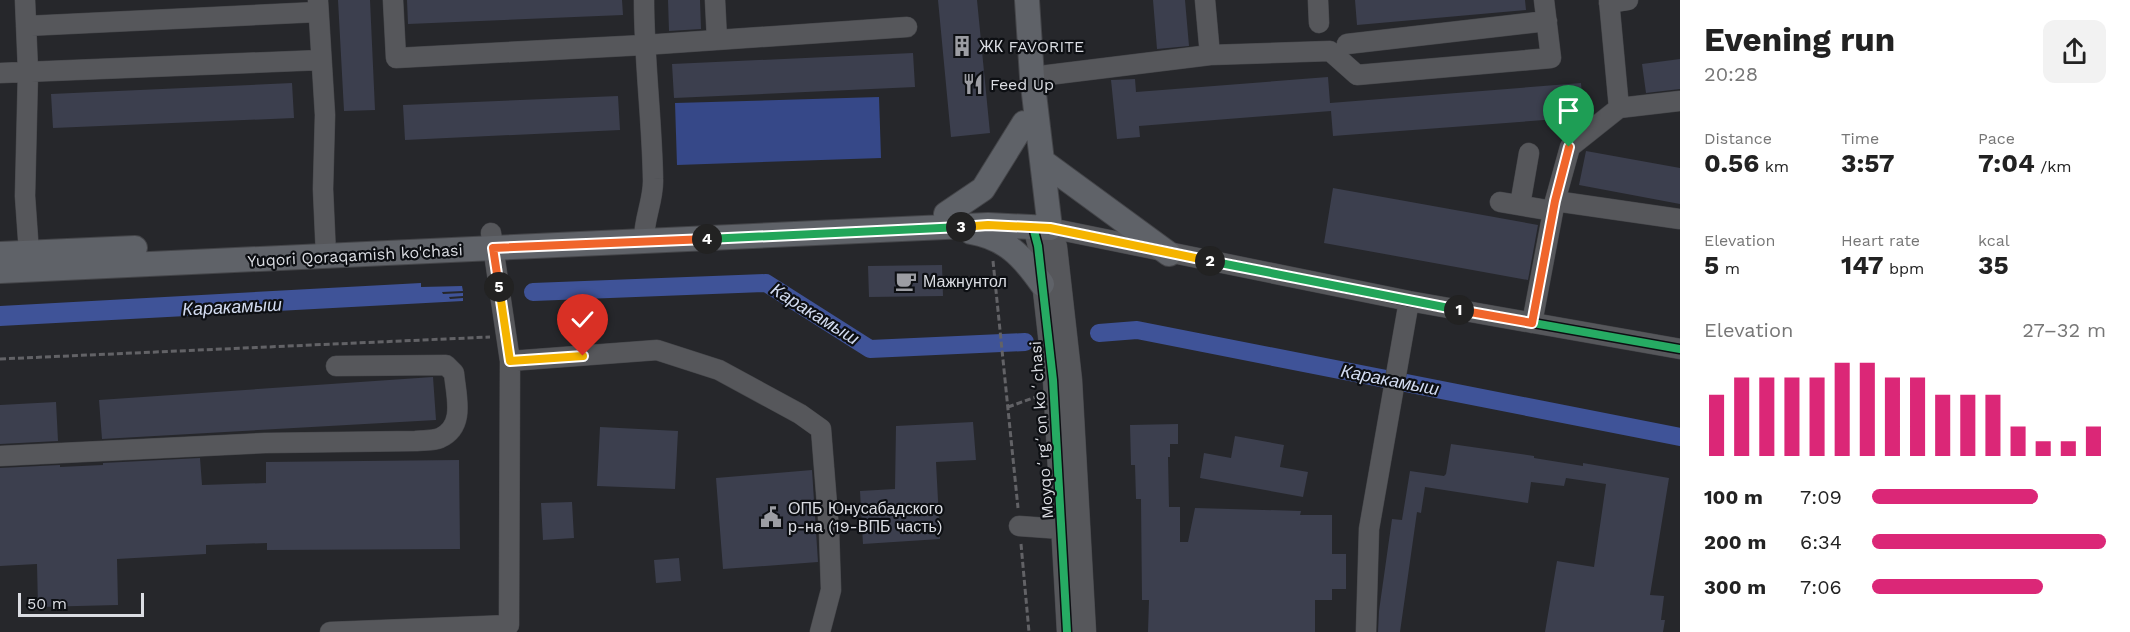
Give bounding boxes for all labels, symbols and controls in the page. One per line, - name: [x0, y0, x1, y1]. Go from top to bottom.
- text: Evening run: [1704, 20, 1895, 59]
- button: share: [2043, 20, 2106, 83]
- building icon: ЖК FAVORITE: [950, 34, 974, 58]
- place label: ЖК FAVORITE: [979, 37, 1084, 56]
- text: 20:28: [1704, 62, 1758, 86]
- restaurant icon: Feed Up: [961, 72, 985, 96]
- place label: Feed Up: [990, 75, 1054, 94]
- pin: [1543, 85, 1594, 147]
- icon: arrive: [1552, 94, 1585, 127]
- text: Distance: [1704, 129, 1772, 148]
- text: Time: [1841, 129, 1879, 148]
- text: Pace: [1978, 129, 2015, 148]
- text: 0.56: [1704, 148, 1759, 178]
- text: 3:57: [1841, 148, 1894, 178]
- text: 7:04: [1978, 148, 2035, 178]
- text: km: [1759, 157, 1789, 176]
- text: /km: [2035, 157, 2072, 176]
- pin: 3: [946, 212, 976, 242]
- text: 3: [956, 217, 966, 236]
- pin: 4: [692, 224, 722, 254]
- text: 4: [702, 229, 712, 248]
- text: Elevation: [1704, 231, 1775, 250]
- text: Heart rate: [1841, 231, 1920, 250]
- text: kcal: [1978, 231, 2010, 250]
- street label: Yuqori Qoraqamish ko'chasi: [247, 240, 463, 271]
- pin: 2: [1195, 246, 1225, 276]
- text: 5: [1704, 250, 1719, 280]
- text: 147: [1841, 250, 1884, 280]
- text: 35: [1978, 250, 2009, 280]
- text: 2: [1205, 251, 1215, 270]
- text: m: [1719, 259, 1740, 278]
- text: bpm: [1884, 259, 1924, 278]
- cafe icon: Мажнунтол: [894, 269, 918, 293]
- pin: 5: [484, 272, 514, 302]
- place label: Мажнунтол: [923, 272, 1007, 291]
- text: 5: [494, 277, 504, 296]
- water label: Каракамыш: [767, 278, 863, 349]
- water label: Каракамыш: [182, 293, 282, 320]
- pin: [557, 294, 608, 356]
- pin: 1: [1444, 295, 1474, 325]
- text: 1: [1456, 300, 1462, 319]
- icon: check: [566, 303, 599, 336]
- text: Elevation: [1704, 318, 1793, 342]
- text: 27–32 m: [2022, 318, 2106, 342]
- street label: Moyqoʻrgʻon koʻchasi: [1026, 340, 1057, 520]
- water label: Каракамыш: [1339, 360, 1441, 399]
- text: 100 m: [1704, 485, 1763, 509]
- text: 7:09: [1800, 485, 1842, 509]
- place label: ОПБ Юнусабадского р-на (19-ВПБ часть): [788, 499, 943, 536]
- public building icon: ОПБ Юнусабадского р-на (19-ВПБ часть): [759, 505, 783, 529]
- text: 200 m: [1704, 530, 1766, 554]
- text: 6:34: [1800, 530, 1842, 554]
- text: 300 m: [1704, 575, 1766, 599]
- text: 7:06: [1800, 575, 1842, 599]
- scale bar: [18, 590, 144, 618]
- text: 50 m: [27, 594, 67, 613]

